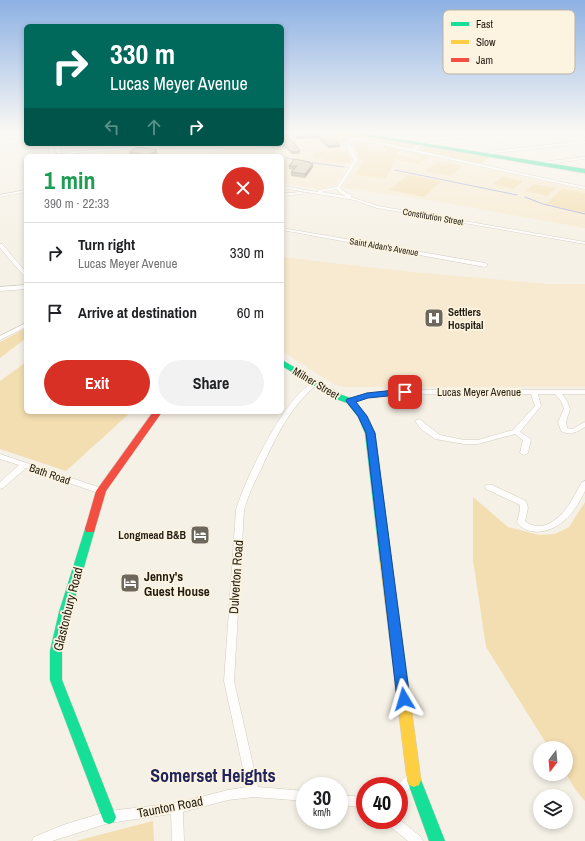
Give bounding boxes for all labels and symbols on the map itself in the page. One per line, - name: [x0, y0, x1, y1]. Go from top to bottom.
- legend: [443, 10, 575, 74]
- text: Fast: [476, 17, 494, 31]
- text: Slow: [476, 35, 496, 49]
- text: Jam: [476, 53, 493, 67]
- street label: Constitution Street: [402, 206, 464, 228]
- street label: Saint Aidan's Avenue: [349, 235, 419, 259]
- place label: Settlers Hospital: [448, 305, 484, 332]
- hospital icon: Settlers Hospital: [423, 307, 445, 329]
- street label: Milner Street: [290, 364, 342, 403]
- pin: [388, 375, 422, 409]
- street label: Lucas Meyer Avenue: [437, 385, 521, 399]
- street label: Bath Road: [28, 460, 72, 488]
- hotel icon: Longmead B&B: [189, 524, 211, 546]
- place label: Longmead B&B: [118, 528, 186, 542]
- street label: Dulverton Road: [225, 539, 247, 615]
- street label: Glastonbury Road: [49, 565, 87, 653]
- place label: Jenny's Guest House: [144, 568, 210, 600]
- hotel icon: Jenny's Guest House: [119, 572, 141, 594]
- position arrow: [383, 678, 425, 720]
- north arrow: [533, 741, 573, 781]
- district label: Somerset Heights: [150, 763, 276, 788]
- speed limit sign: 40: [356, 777, 408, 829]
- street label: Taunton Road: [136, 792, 204, 822]

